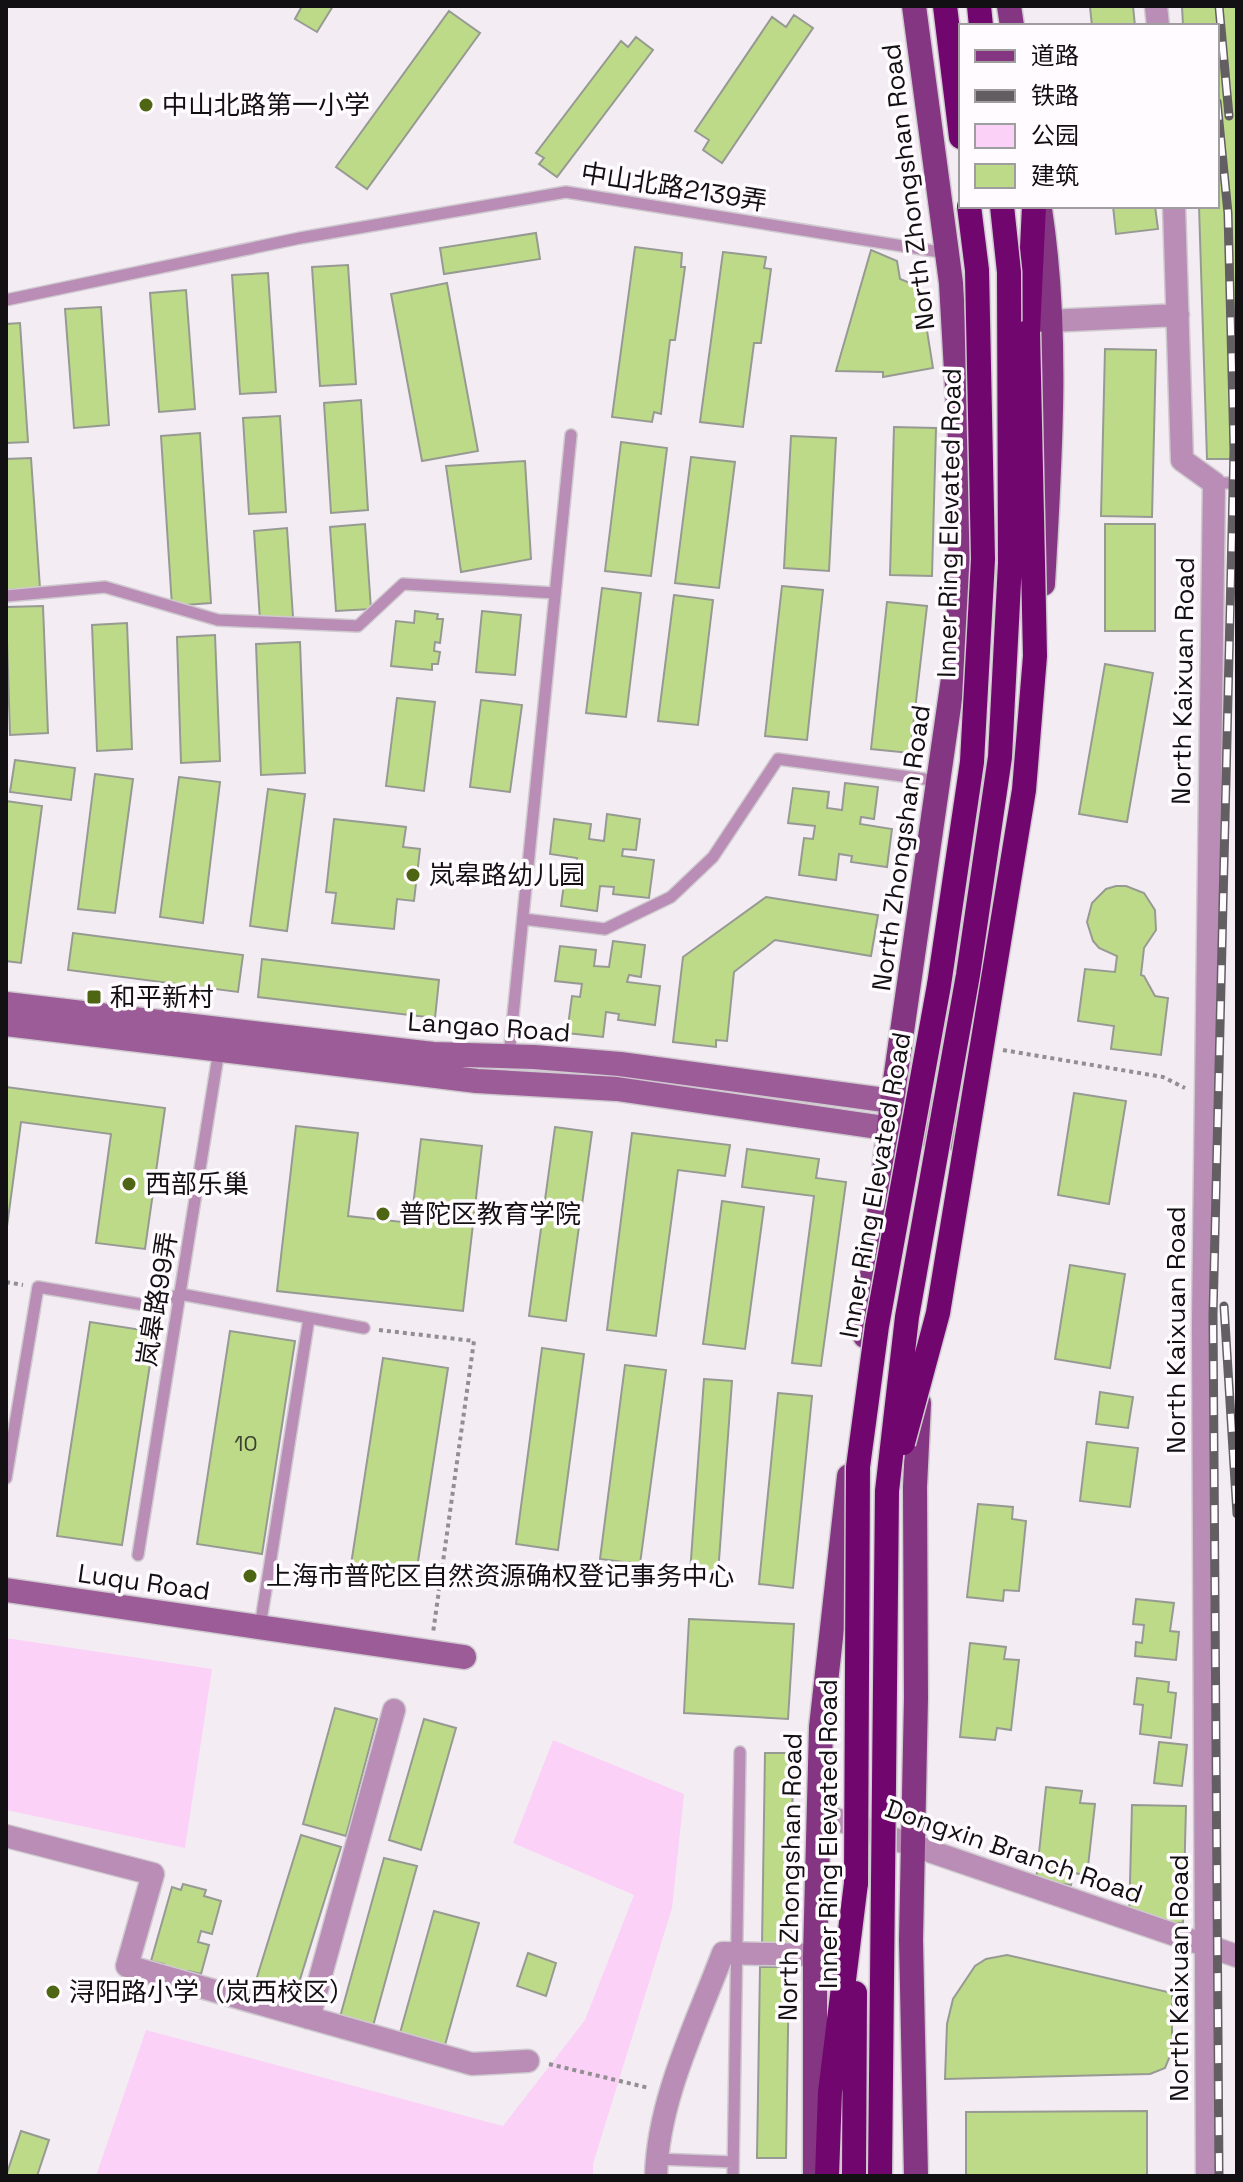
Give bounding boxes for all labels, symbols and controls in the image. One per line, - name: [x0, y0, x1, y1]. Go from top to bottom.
- legend: [959, 24, 1219, 208]
- text: 道路: [1031, 40, 1079, 71]
- street label: North Zhongshan Road: [874, 42, 942, 332]
- text: 铁路: [1031, 80, 1079, 111]
- place label: 中山北路第一小学: [162, 88, 370, 122]
- marker: 中山北路第一小学: [137, 96, 155, 114]
- text: 公园: [1031, 120, 1079, 151]
- street label: 中山北路2139弄: [578, 155, 770, 219]
- text: 建筑: [1031, 160, 1079, 191]
- street label: Inner Ring Elevated Road: [929, 368, 969, 678]
- street label: North Kaixuan Road: [1164, 557, 1202, 805]
- street label: North Zhongshan Road: [864, 703, 938, 993]
- place label: 岚皋路幼儿园: [429, 858, 585, 892]
- marker: 岚皋路幼儿园: [404, 866, 422, 884]
- place label: 和平新村: [110, 980, 214, 1014]
- marker: 和平新村: [85, 988, 103, 1006]
- street label: Langao Road: [407, 1004, 571, 1050]
- street label: Inner Ring Elevated Road: [831, 1029, 919, 1341]
- place label: 西部乐巢: [145, 1167, 249, 1201]
- marker: 西部乐巢: [120, 1175, 138, 1193]
- place label: 普陀区教育学院: [399, 1197, 581, 1231]
- marker: 普陀区教育学院: [374, 1205, 392, 1223]
- street label: North Kaixuan Road: [1159, 1206, 1193, 1454]
- street label: 岚皋路99弄: [130, 1229, 184, 1369]
- house number: 10: [234, 1429, 258, 1457]
- street label: Luqu Road: [76, 1556, 212, 1608]
- place label: 上海市普陀区自然资源确权登记事务中心: [266, 1559, 734, 1593]
- marker: 上海市普陀区自然资源确权登记事务中心: [241, 1567, 259, 1585]
- street label: Inner Ring Elevated Road: [811, 1679, 845, 1989]
- street label: North Zhongshan Road: [770, 1733, 810, 2021]
- street label: Dongxin Branch Road: [881, 1791, 1147, 1911]
- street label: North Kaixuan Road: [1162, 1854, 1196, 2102]
- place label: 浔阳路小学（岚西校区）: [69, 1975, 355, 2009]
- marker: 浔阳路小学（岚西校区）: [44, 1983, 62, 2001]

